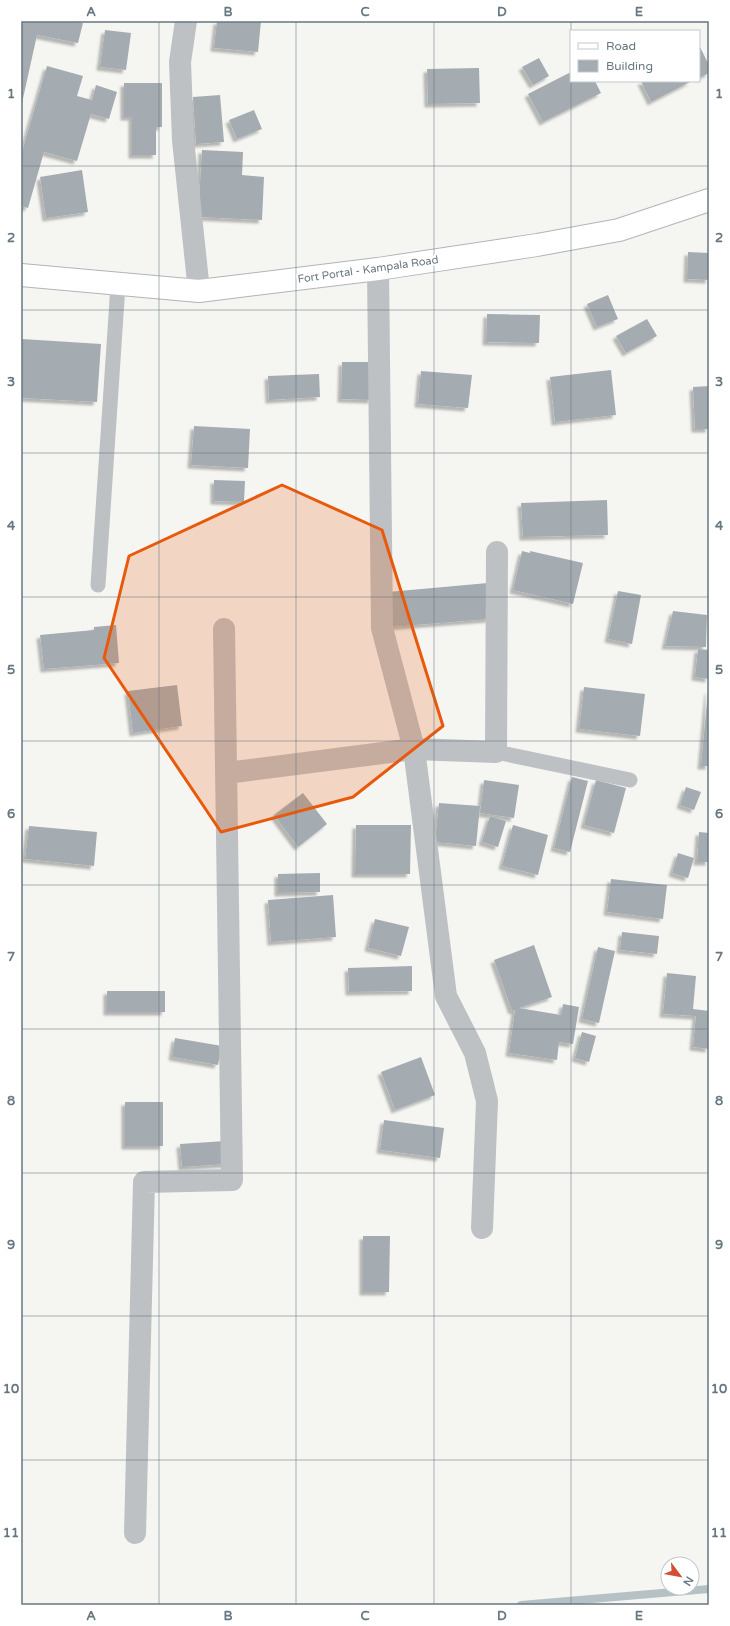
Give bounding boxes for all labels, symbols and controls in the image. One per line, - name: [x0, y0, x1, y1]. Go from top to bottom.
- text: A: [86, 4, 96, 20]
- text: B: [223, 4, 233, 20]
- text: C: [360, 4, 370, 20]
- text: D: [497, 4, 507, 20]
- text: E: [635, 4, 643, 20]
- legend: [570, 30, 700, 82]
- text: Road: [606, 39, 636, 53]
- text: Building: [606, 59, 653, 73]
- text: 1: [7, 86, 15, 102]
- text: 1: [715, 86, 723, 102]
- text: 2: [7, 230, 15, 246]
- text: 2: [715, 230, 723, 246]
- street label: Fort Portal - Kampala Road: [297, 253, 439, 286]
- text: 3: [7, 374, 15, 390]
- text: 3: [715, 374, 723, 390]
- text: 4: [7, 518, 16, 534]
- text: 4: [715, 518, 724, 534]
- text: 5: [7, 662, 15, 678]
- text: 5: [715, 662, 723, 678]
- text: 6: [7, 806, 15, 822]
- text: 6: [715, 806, 723, 822]
- text: 7: [7, 949, 15, 965]
- text: 7: [715, 949, 723, 965]
- text: 8: [7, 1093, 15, 1109]
- text: 8: [715, 1093, 723, 1109]
- text: 9: [7, 1237, 15, 1253]
- text: 9: [715, 1237, 723, 1253]
- text: 10: [3, 1381, 19, 1397]
- text: 10: [711, 1381, 727, 1397]
- text: 11: [3, 1525, 19, 1541]
- text: 11: [711, 1525, 727, 1541]
- north arrow: [660, 1556, 700, 1596]
- text: N: [680, 1574, 696, 1588]
- text: A: [86, 1608, 96, 1624]
- text: B: [223, 1608, 233, 1624]
- text: C: [360, 1608, 370, 1624]
- text: D: [497, 1608, 507, 1624]
- text: E: [635, 1608, 643, 1624]

